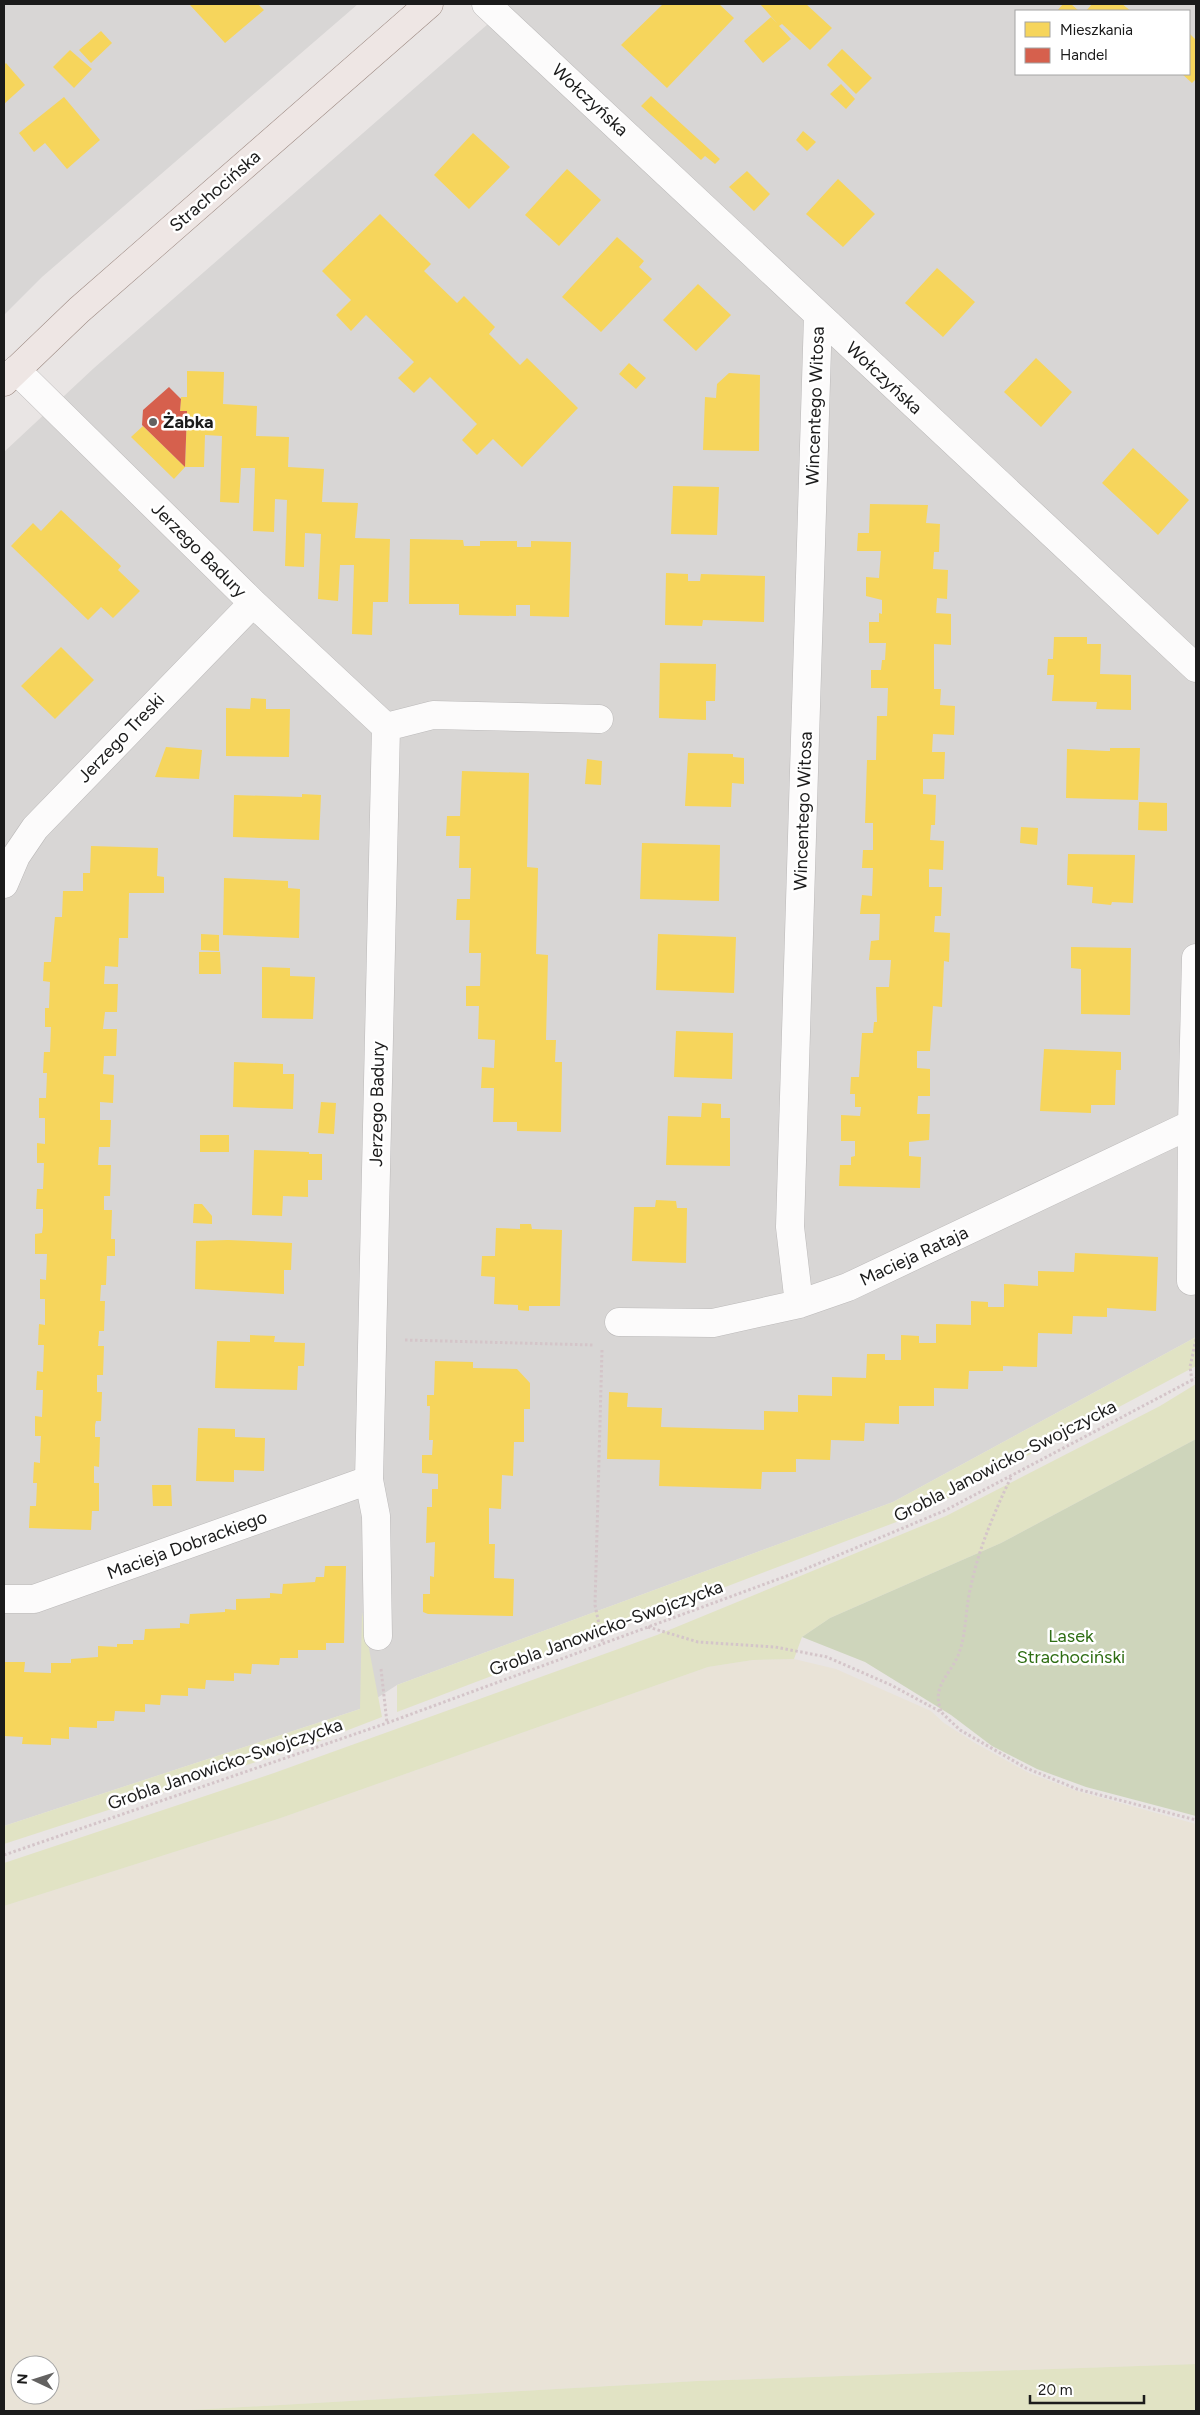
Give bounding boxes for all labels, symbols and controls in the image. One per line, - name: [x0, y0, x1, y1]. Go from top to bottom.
- legend: [1015, 10, 1190, 75]
- text: Mieszkania: [1060, 21, 1133, 39]
- text: Handel: [1060, 46, 1108, 64]
- street label: Wołczyńska: [547, 59, 633, 141]
- street label: Strachocińska: [165, 145, 265, 237]
- street label: Wincentego Witosa: [801, 326, 829, 486]
- street label: Wołczyńska: [841, 337, 927, 419]
- place label: Żabka: [163, 411, 214, 433]
- marker: Żabka: [147, 416, 159, 428]
- street label: Jerzego Badury: [147, 498, 252, 603]
- street label: Jerzego Treski: [73, 689, 169, 787]
- street label: Wincentego Witosa: [789, 731, 817, 891]
- street label: Jerzego Badury: [365, 1040, 389, 1167]
- street label: Macieja Rataja: [856, 1221, 972, 1291]
- street label: Grobla Janowicko-Swojczycka: [890, 1395, 1120, 1527]
- street label: Macieja Dobrackiego: [104, 1506, 270, 1584]
- street label: Grobla Janowicko-Swojczycka: [486, 1575, 726, 1681]
- park label: Lasek Strachociński: [1017, 1625, 1125, 1668]
- street label: Grobla Janowicko-Swojczycka: [105, 1713, 345, 1815]
- north arrow: [10, 2355, 60, 2405]
- scale bar: [1030, 2372, 1144, 2404]
- text: N: [14, 2373, 31, 2385]
- text: 20 m: [1038, 2381, 1072, 2399]

